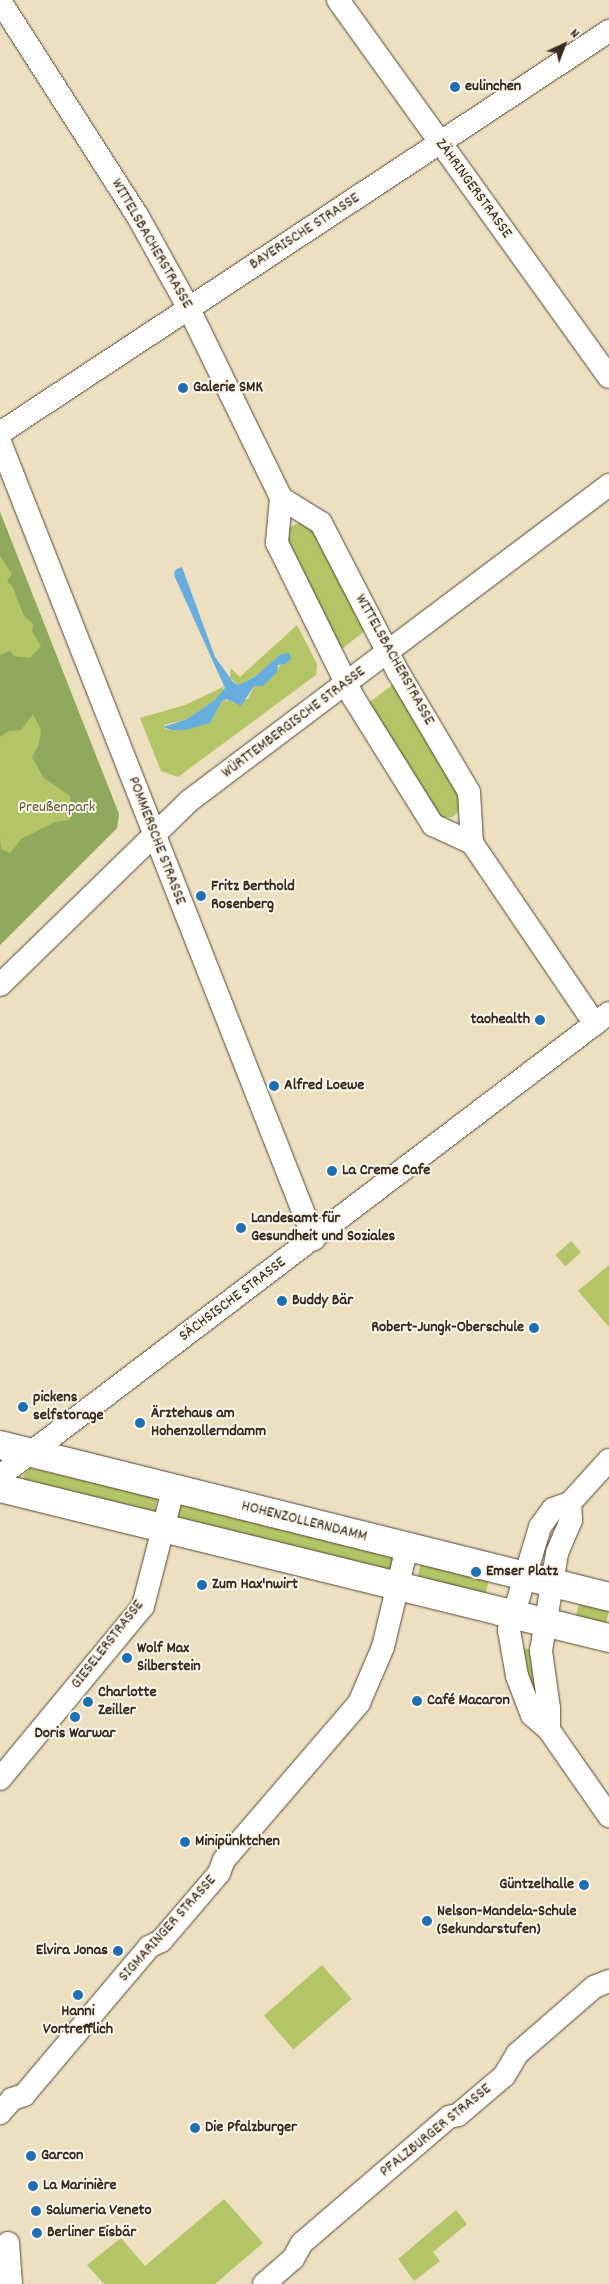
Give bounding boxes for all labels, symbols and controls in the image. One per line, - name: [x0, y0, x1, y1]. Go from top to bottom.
- north arrow: [539, 20, 589, 70]
- text: N: [565, 24, 584, 44]
- place label: eulinchen: [465, 77, 521, 97]
- marker: eulinchen: [449, 81, 461, 93]
- street label: ZÄHRINGERSTRASSE: [430, 135, 516, 243]
- street label: WITTELSBACHERSTRASSE: [106, 176, 196, 312]
- street label: BAYERISCHE STRASSE: [246, 189, 364, 275]
- place label: Galerie SMK: [193, 378, 263, 398]
- marker: Galerie SMK: [177, 382, 189, 394]
- street label: WITTELSBACHERSTRASSE: [350, 591, 438, 729]
- street label: WÜRTTEMBERGISCHE STRASSE: [218, 663, 370, 783]
- street label: POMMERSCHE STRASSE: [123, 774, 189, 908]
- park label: Preußenpark: [19, 798, 95, 818]
- place label: Fritz Berthold Rosenberg: [211, 877, 295, 915]
- marker: Fritz Berthold Rosenberg: [195, 890, 207, 902]
- place label: taohealth: [471, 1010, 530, 1030]
- marker: taohealth: [534, 1014, 546, 1026]
- place label: Alfred Loewe: [284, 1076, 364, 1096]
- marker: Alfred Loewe: [268, 1080, 280, 1092]
- place label: La Creme Cafe: [342, 1161, 430, 1181]
- marker: La Creme Cafe: [326, 1165, 338, 1177]
- place label: Landesamt für Gesundheit und Soziales: [251, 1209, 395, 1247]
- marker: Landesamt für Gesundheit und Soziales: [235, 1222, 247, 1234]
- street label: SÄCHSISCHE STRASSE: [176, 1254, 290, 1346]
- place label: Buddy Bär: [292, 1291, 353, 1311]
- marker: Buddy Bär: [276, 1295, 288, 1307]
- place label: Robert-Jungk-Oberschule: [371, 1318, 524, 1338]
- marker: Robert-Jungk-Oberschule: [528, 1322, 540, 1334]
- place label: pickens selfstorage: [33, 1388, 103, 1426]
- marker: pickens selfstorage: [17, 1401, 29, 1413]
- place label: Ärztehaus am Hohenzollerndamm: [151, 1404, 266, 1442]
- marker: Ärztehaus am Hohenzollerndamm: [133, 1416, 147, 1430]
- street label: HOHENZOLLERNDAMM: [239, 1497, 369, 1547]
- place label: Emser Platz: [486, 1562, 558, 1582]
- marker: Emser Platz: [470, 1566, 482, 1578]
- place label: Zum Hax'nwirt: [212, 1575, 298, 1595]
- marker: Zum Hax'nwirt: [196, 1579, 208, 1591]
- street label: GIESELERSTRASSE: [67, 1597, 149, 1693]
- place label: Wolf Max Silberstein: [137, 1639, 201, 1677]
- marker: Wolf Max Silberstein: [121, 1652, 133, 1664]
- place label: Charlotte Zeiller: [98, 1683, 156, 1721]
- place label: Café Macaron: [427, 1691, 510, 1711]
- marker: Café Macaron: [411, 1695, 423, 1707]
- marker: Charlotte Zeiller: [82, 1696, 94, 1708]
- marker: Doris Warwar: [69, 1711, 81, 1723]
- place label: Doris Warwar: [34, 1724, 116, 1744]
- place label: Minipünktchen: [195, 1832, 280, 1852]
- marker: Minipünktchen: [179, 1836, 191, 1848]
- street label: SIGMARINGER STRASSE: [115, 1872, 221, 1986]
- place label: Güntzelhalle: [499, 1875, 574, 1895]
- marker: Güntzelhalle: [578, 1879, 590, 1891]
- place label: Nelson-Mandela-Schule (Sekundarstufen): [437, 1902, 577, 1940]
- marker: Nelson-Mandela-Schule (Sekundarstufen): [421, 1915, 433, 1927]
- place label: Elvira Jonas: [36, 1941, 108, 1961]
- marker: Elvira Jonas: [112, 1945, 124, 1957]
- marker: Hanni Vortrefflich: [72, 1989, 84, 2001]
- place label: Hanni Vortrefflich: [43, 2002, 113, 2040]
- street label: PFALZBURGER STRASSE: [376, 2080, 496, 2182]
- place label: Die Pfalzburger: [205, 2118, 297, 2138]
- marker: Die Pfalzburger: [189, 2122, 201, 2134]
- place label: Garcon: [41, 2146, 83, 2166]
- marker: Garcon: [25, 2150, 37, 2162]
- place label: La Marinière: [43, 2176, 117, 2196]
- marker: La Marinière: [27, 2180, 39, 2192]
- place label: Salumeria Veneto: [46, 2201, 152, 2221]
- marker: Salumeria Veneto: [30, 2205, 42, 2217]
- place label: Berliner Eisbär: [47, 2223, 136, 2243]
- marker: Berliner Eisbär: [31, 2227, 43, 2239]

